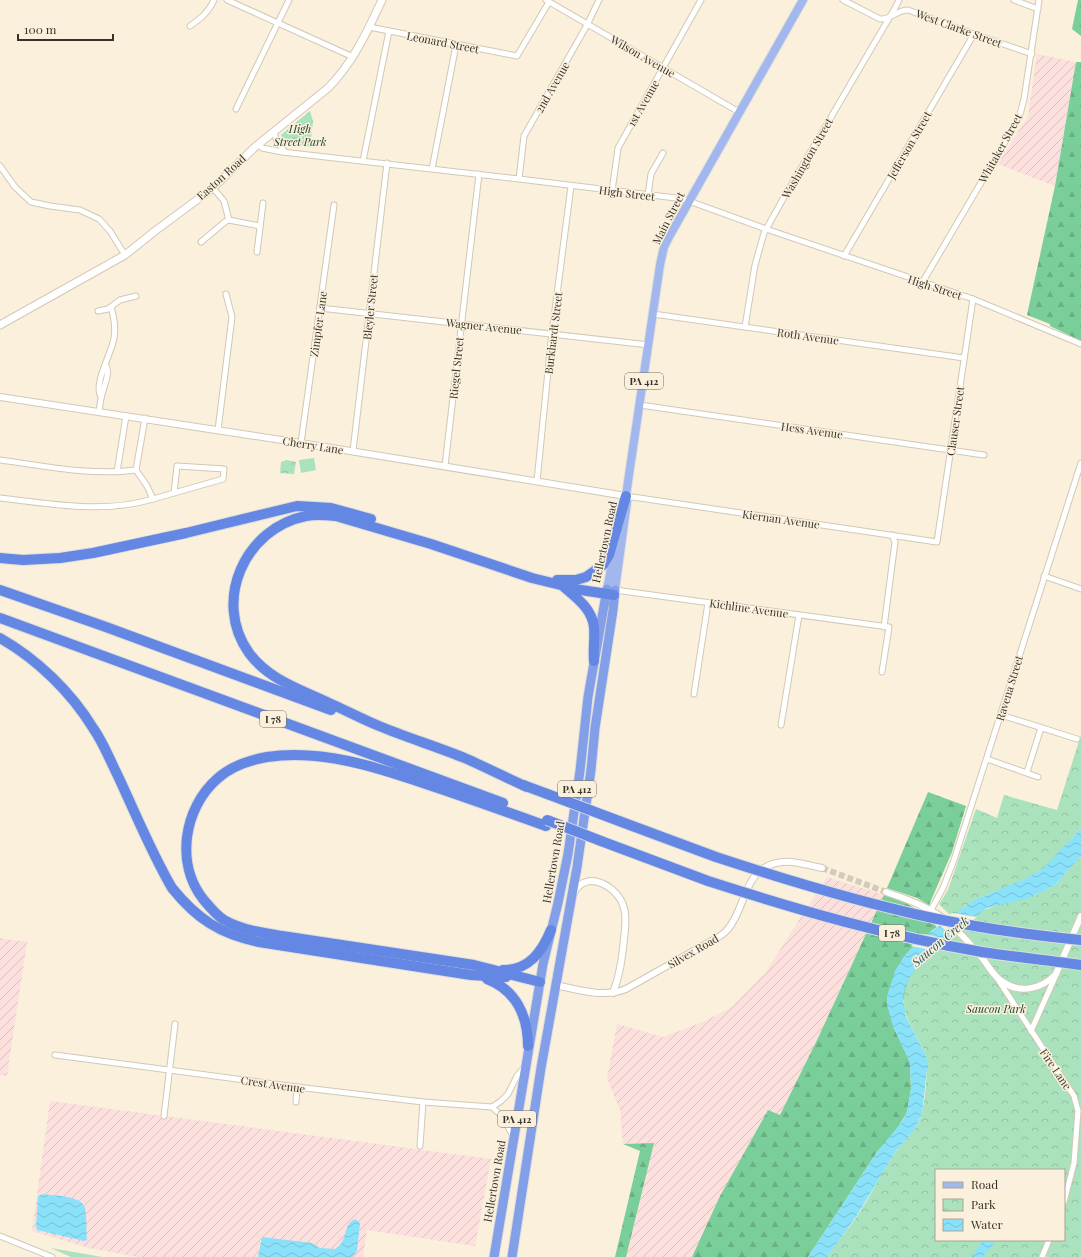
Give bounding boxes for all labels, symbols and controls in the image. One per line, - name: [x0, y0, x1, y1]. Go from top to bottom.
- street label: West Clarke Street: [913, 5, 1004, 51]
- scale bar: [18, 16, 113, 42]
- text: 100 m: [24, 21, 57, 37]
- street label: Leonard Street: [406, 28, 481, 56]
- street label: Wilson Avenue: [607, 31, 678, 81]
- street label: 2nd Avenue: [531, 58, 573, 115]
- street label: 1st Avenue: [624, 77, 663, 129]
- street label: Jefferson Street: [883, 108, 935, 183]
- street label: Whitaker Street: [974, 111, 1025, 186]
- street label: Washington Street: [777, 115, 836, 202]
- park label: High Street Park: [273, 121, 327, 149]
- street label: Easton Road: [193, 150, 249, 203]
- street label: High Street: [598, 182, 656, 204]
- street label: Main Street: [648, 189, 688, 247]
- street label: High Street: [906, 271, 964, 303]
- street label: Bleyler Street: [359, 273, 381, 341]
- street label: Zimpfer Lane: [306, 290, 330, 358]
- street label: Burkhardt Street: [541, 291, 565, 375]
- street label: Wagner Avenue: [444, 314, 523, 337]
- street label: Roth Avenue: [776, 324, 840, 348]
- street label: Riegel Street: [445, 336, 467, 400]
- road number: PA 412: [625, 373, 663, 389]
- street label: Clauser Street: [943, 385, 967, 457]
- street label: Hess Avenue: [780, 418, 844, 442]
- street label: Cherry Lane: [281, 433, 345, 457]
- street label: Hellertown Road: [588, 499, 620, 584]
- street label: Kiernan Avenue: [741, 506, 821, 532]
- street label: Kichline Avenue: [709, 595, 790, 621]
- street label: Ravena Street: [992, 653, 1026, 723]
- road number: I 78: [260, 711, 286, 727]
- road number: PA 412: [558, 781, 596, 797]
- street label: Hellertown Road: [538, 819, 568, 904]
- water label: Saucon Creek: [907, 912, 972, 970]
- road number: I 78: [879, 925, 905, 941]
- street label: Silvex Road: [665, 930, 722, 972]
- park label: Saucon Park: [965, 1001, 1026, 1016]
- street label: Fire Lane: [1037, 1046, 1075, 1093]
- street label: Crest Avenue: [240, 1072, 307, 1096]
- road number: PA 412: [498, 1111, 536, 1127]
- street label: Hellertown Road: [479, 1138, 509, 1223]
- legend: [935, 1169, 1065, 1241]
- text: Road: [971, 1176, 998, 1192]
- text: Park: [971, 1196, 996, 1212]
- text: Water: [970, 1216, 1004, 1232]

